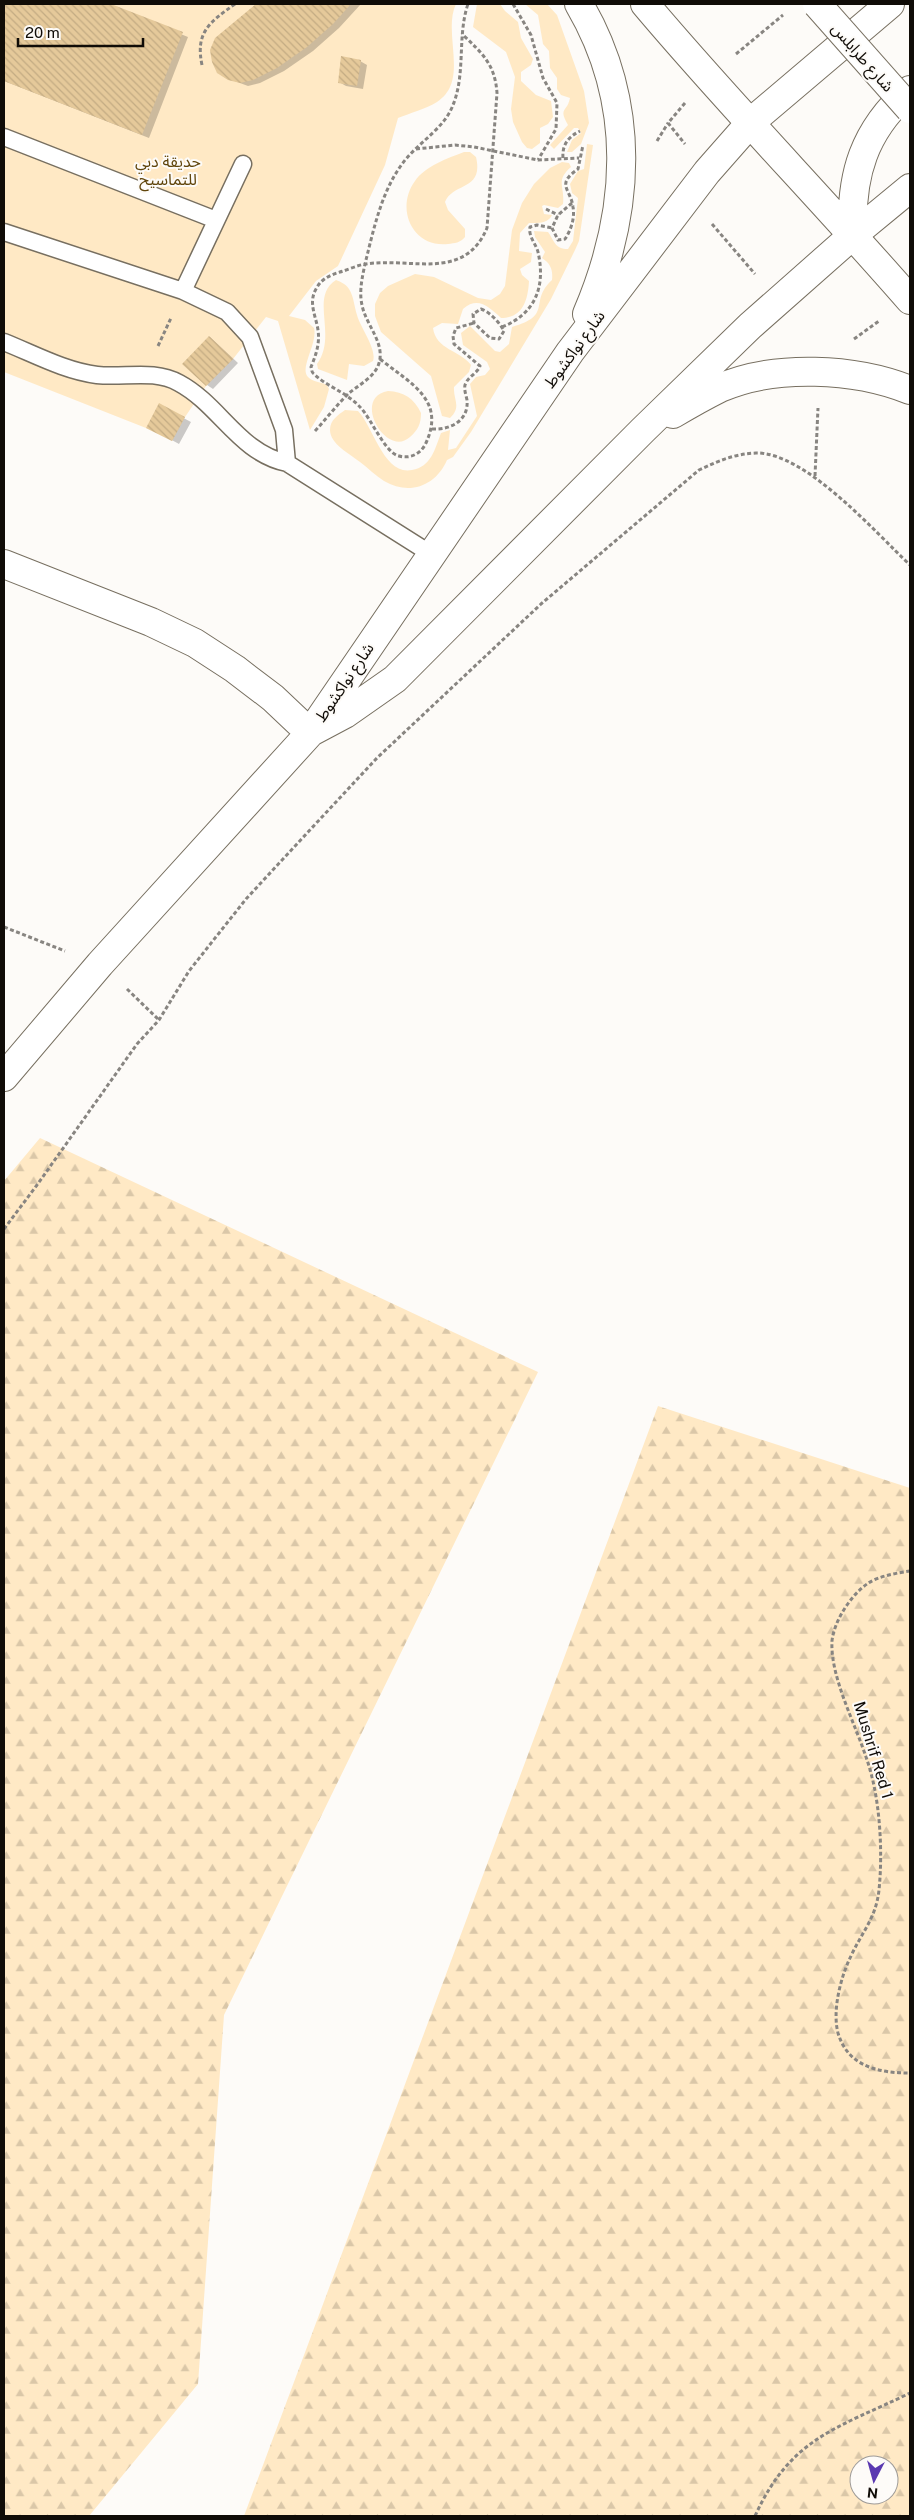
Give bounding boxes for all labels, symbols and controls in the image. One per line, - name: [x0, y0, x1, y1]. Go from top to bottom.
- scale bar: [18, 15, 142, 47]
- street label: شارع طرابلس: [825, 19, 898, 98]
- text: 20 m: [25, 24, 60, 41]
- park label: حديقة دبي للتماسيح: [135, 152, 201, 192]
- street label: شارع نواكشوط: [540, 307, 611, 393]
- street label: شارع نواكشوط: [311, 639, 380, 727]
- street label: Mushrif Red 1: [850, 1699, 897, 1801]
- north arrow: [849, 2455, 899, 2505]
- text: N: [866, 2484, 879, 2501]

